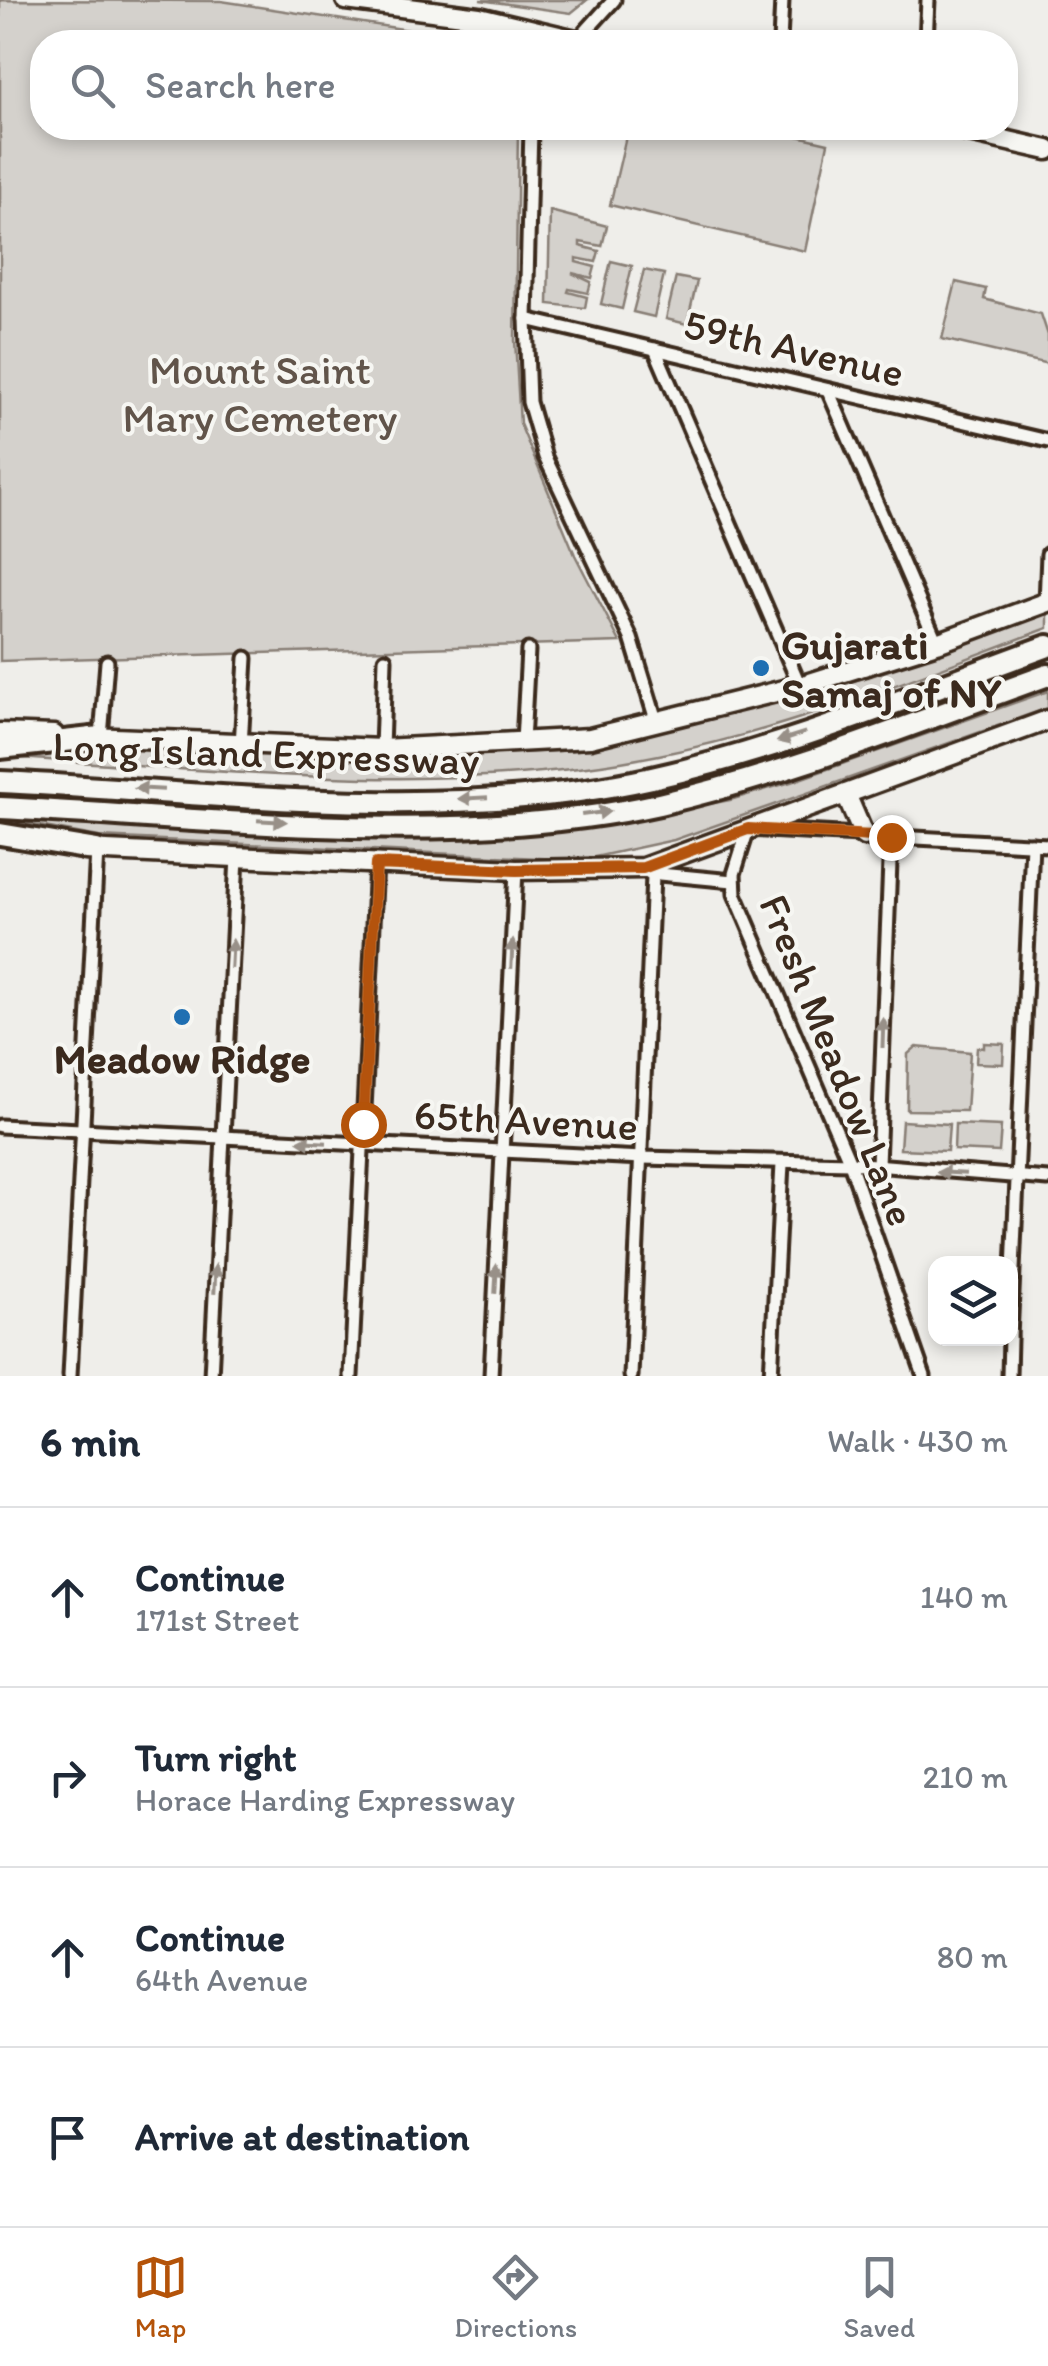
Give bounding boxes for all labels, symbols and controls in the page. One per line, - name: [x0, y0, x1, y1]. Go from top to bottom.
- search box: [30, 30, 1018, 140]
- icon: search: [65, 58, 120, 113]
- text: Search here: [145, 62, 336, 108]
- street label: 59th Avenue: [679, 298, 909, 398]
- park label: Mount Saint Mary Cemetery: [123, 344, 398, 443]
- place label: Gujarati Samaj of NY: [781, 619, 1002, 718]
- marker: Gujarati Samaj of NY: [750, 657, 772, 679]
- street label: Long Island Expressway: [52, 720, 481, 786]
- one-way arrow: [776, 731, 806, 746]
- one-way arrow: [132, 781, 164, 797]
- one-way arrow: [457, 791, 489, 807]
- one-way arrow: [581, 804, 613, 820]
- one-way arrow: [257, 813, 289, 829]
- route end: [869, 815, 915, 861]
- street label: Fresh Meadow Lane: [748, 887, 928, 1233]
- one-way arrow: [224, 938, 240, 970]
- one-way arrow: [504, 938, 520, 969]
- marker: Meadow Ridge: [171, 1006, 193, 1028]
- one-way arrow: [875, 1017, 891, 1049]
- place label: Meadow Ridge: [54, 1033, 310, 1084]
- street label: 65th Avenue: [413, 1089, 639, 1151]
- route start: [341, 1102, 387, 1148]
- one-way arrow: [296, 1134, 327, 1150]
- one-way arrow: [934, 1165, 966, 1181]
- map controls: [928, 1256, 1018, 1346]
- button: layers: [928, 1256, 1018, 1346]
- one-way arrow: [208, 1262, 224, 1294]
- one-way arrow: [488, 1262, 504, 1294]
- text: 6 min: [40, 1416, 140, 1467]
- text: Walk · 430 m: [827, 1422, 1008, 1460]
- text: Continue: [135, 1555, 285, 1601]
- icon: ahead: [40, 1570, 95, 1625]
- text: 140 m: [920, 1578, 1008, 1616]
- text: 171st Street: [135, 1601, 299, 1639]
- text: Turn right: [135, 1735, 297, 1781]
- icon: right: [40, 1750, 95, 1805]
- text: 210 m: [922, 1758, 1008, 1796]
- text: Horace Harding Expressway: [135, 1781, 515, 1819]
- text: Continue: [135, 1915, 285, 1961]
- icon: ahead: [40, 1930, 95, 1985]
- text: 80 m: [937, 1938, 1008, 1976]
- text: 64th Avenue: [135, 1961, 308, 1999]
- icon: arrive: [40, 2110, 95, 2165]
- text: Arrive at destination: [135, 2114, 470, 2160]
- tab: Map: [133, 2250, 188, 2344]
- tab: Directions: [454, 2250, 577, 2344]
- tab: Saved: [843, 2250, 915, 2344]

